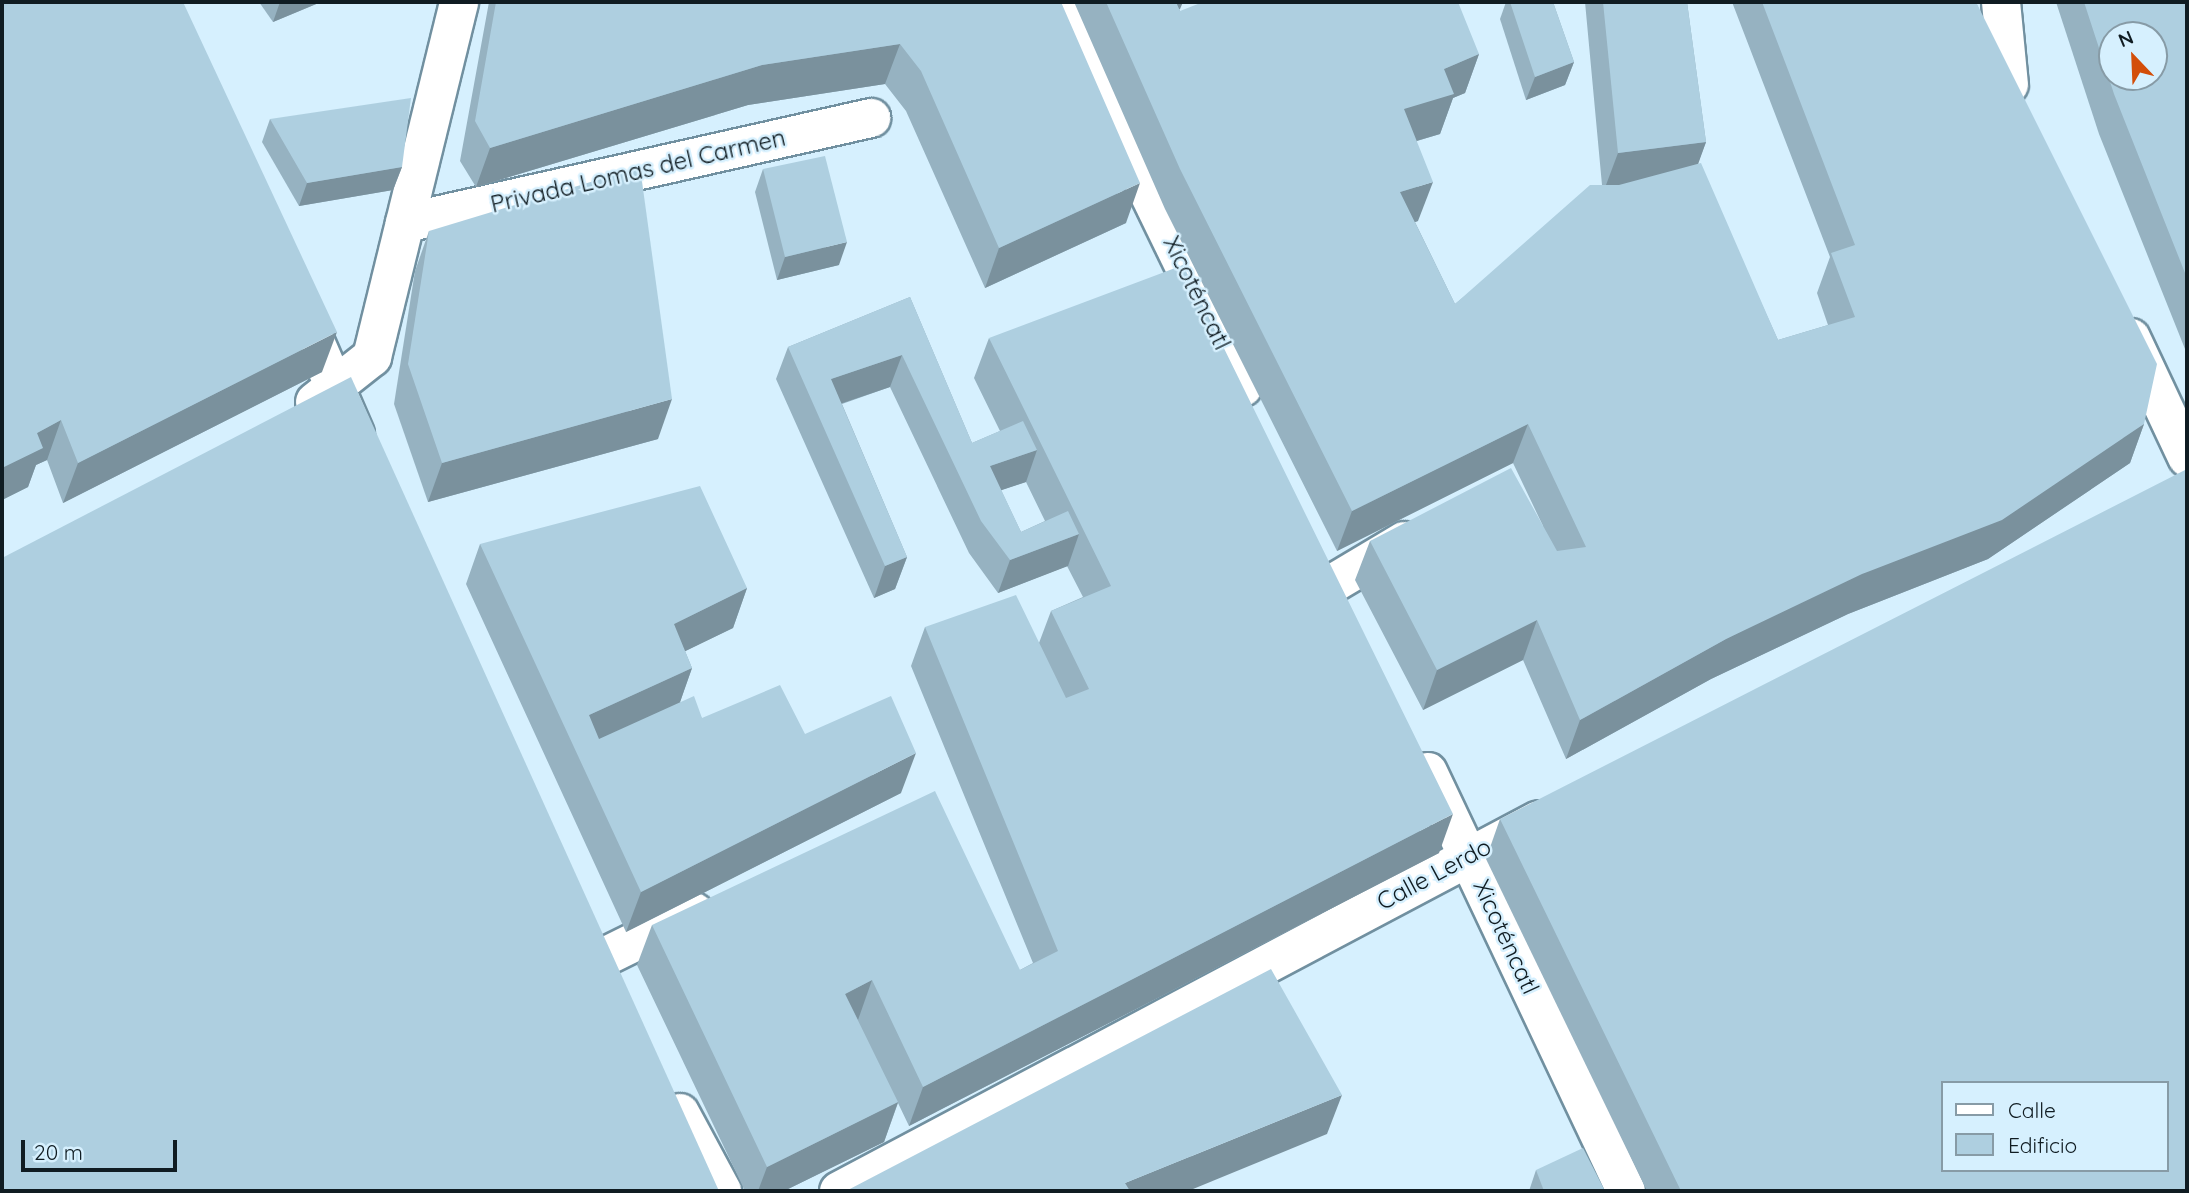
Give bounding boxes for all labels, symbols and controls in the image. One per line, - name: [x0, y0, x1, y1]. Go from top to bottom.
- north arrow: [2098, 21, 2168, 91]
- text: N: [2114, 25, 2137, 52]
- street label: Privada Lomas del Carmen: [488, 123, 788, 219]
- street label: Xicoténcatl: [1157, 232, 1237, 354]
- street label: Calle Lerdo: [1372, 832, 1496, 916]
- street label: Xicoténcatl: [1467, 875, 1545, 999]
- legend: [1940, 1081, 2168, 1172]
- text: Calle: [2008, 1097, 2056, 1123]
- scale bar: [24, 1126, 180, 1170]
- text: Edificio: [2008, 1132, 2077, 1158]
- text: 20 m: [34, 1139, 83, 1165]

